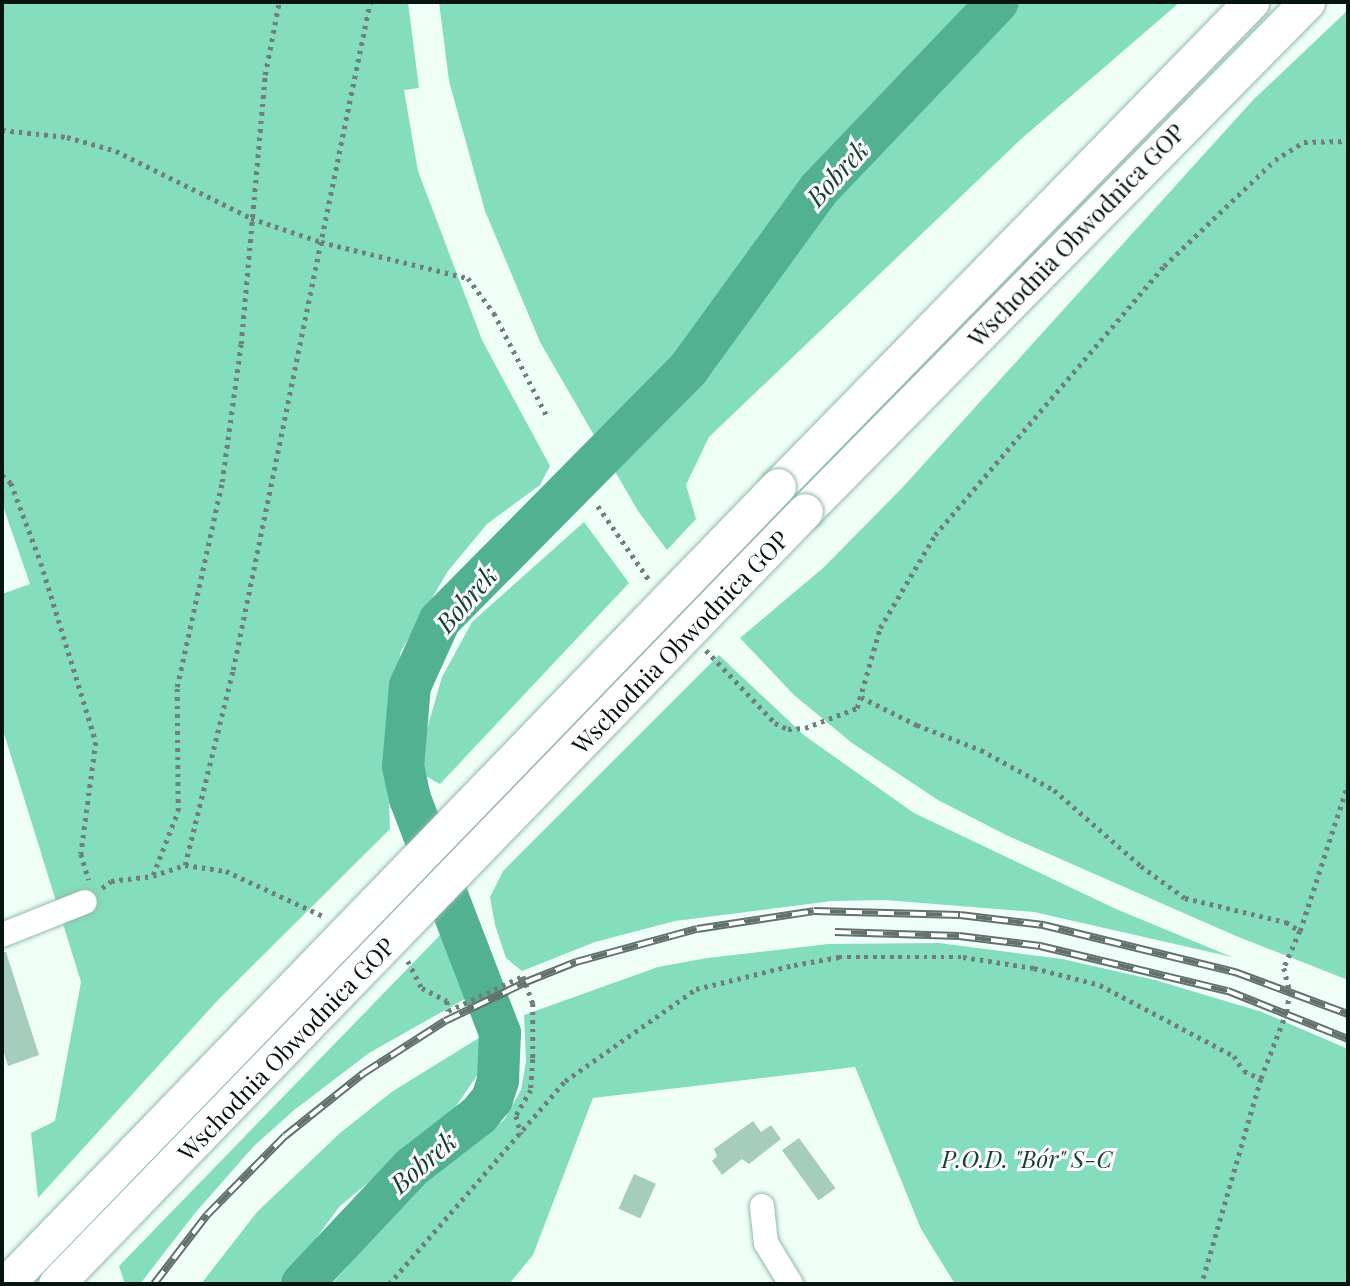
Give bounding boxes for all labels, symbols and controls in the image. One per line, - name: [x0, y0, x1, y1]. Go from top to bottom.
- street label: Wschodnia Obwodnica GOP: [962, 117, 1190, 353]
- water label: Bobrek: [800, 134, 874, 212]
- street label: Wschodnia Obwodnica GOP: [566, 524, 794, 760]
- water label: Bobrek: [429, 560, 503, 638]
- street label: Wschodnia Obwodnica GOP: [172, 931, 400, 1167]
- water label: Bobrek: [384, 1125, 462, 1199]
- park label: P.O.D. "Bór" S-C: [941, 1145, 1113, 1173]

